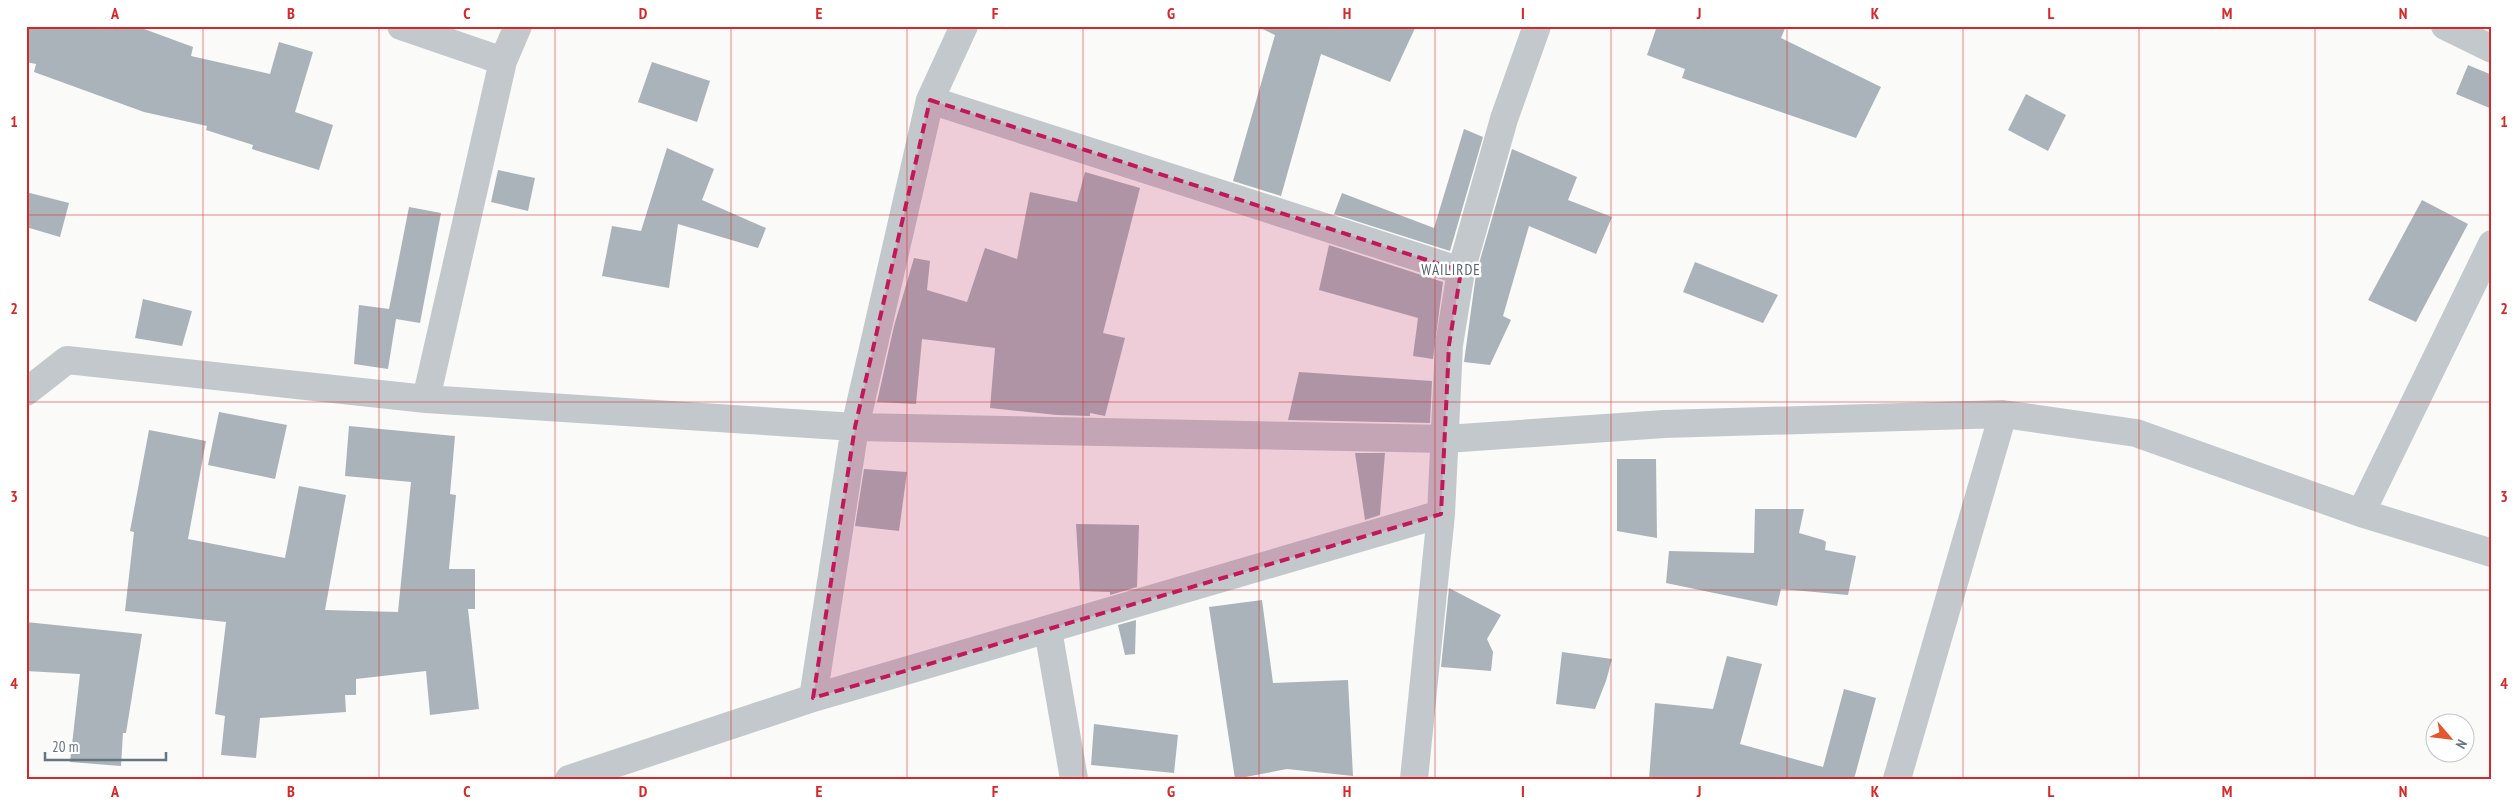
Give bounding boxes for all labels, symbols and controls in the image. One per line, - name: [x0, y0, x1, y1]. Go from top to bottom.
- text: A: [110, 3, 120, 23]
- text: B: [287, 3, 295, 23]
- text: C: [463, 3, 471, 23]
- text: D: [639, 3, 648, 23]
- text: E: [816, 3, 823, 23]
- text: F: [992, 3, 999, 23]
- text: G: [1167, 3, 1175, 23]
- text: H: [1343, 3, 1351, 23]
- text: I: [1521, 3, 1525, 23]
- text: J: [1696, 3, 1701, 23]
- text: K: [1871, 3, 1880, 23]
- text: L: [2048, 3, 2055, 23]
- text: M: [2222, 3, 2232, 23]
- text: N: [2399, 3, 2407, 23]
- text: 1: [10, 111, 18, 131]
- text: 1: [2500, 111, 2508, 131]
- district label: WAILIRDE: [1421, 260, 1481, 279]
- text: 2: [10, 298, 18, 318]
- text: 2: [2500, 298, 2508, 318]
- text: 3: [10, 486, 18, 506]
- text: 3: [2500, 486, 2508, 506]
- text: 4: [10, 673, 18, 693]
- text: 4: [2500, 673, 2508, 693]
- north arrow: [2426, 712, 2476, 762]
- scale bar: [45, 730, 166, 762]
- text: 20 m: [52, 737, 78, 756]
- text: N: [2452, 737, 2471, 752]
- text: A: [110, 781, 120, 801]
- text: B: [287, 781, 295, 801]
- text: C: [463, 781, 471, 801]
- text: D: [639, 781, 648, 801]
- text: E: [816, 781, 823, 801]
- text: F: [992, 781, 999, 801]
- text: G: [1167, 781, 1175, 801]
- text: H: [1343, 781, 1351, 801]
- text: I: [1521, 781, 1525, 801]
- text: J: [1696, 781, 1701, 801]
- text: K: [1871, 781, 1880, 801]
- text: L: [2048, 781, 2055, 801]
- text: M: [2222, 781, 2232, 801]
- text: N: [2399, 781, 2407, 801]

